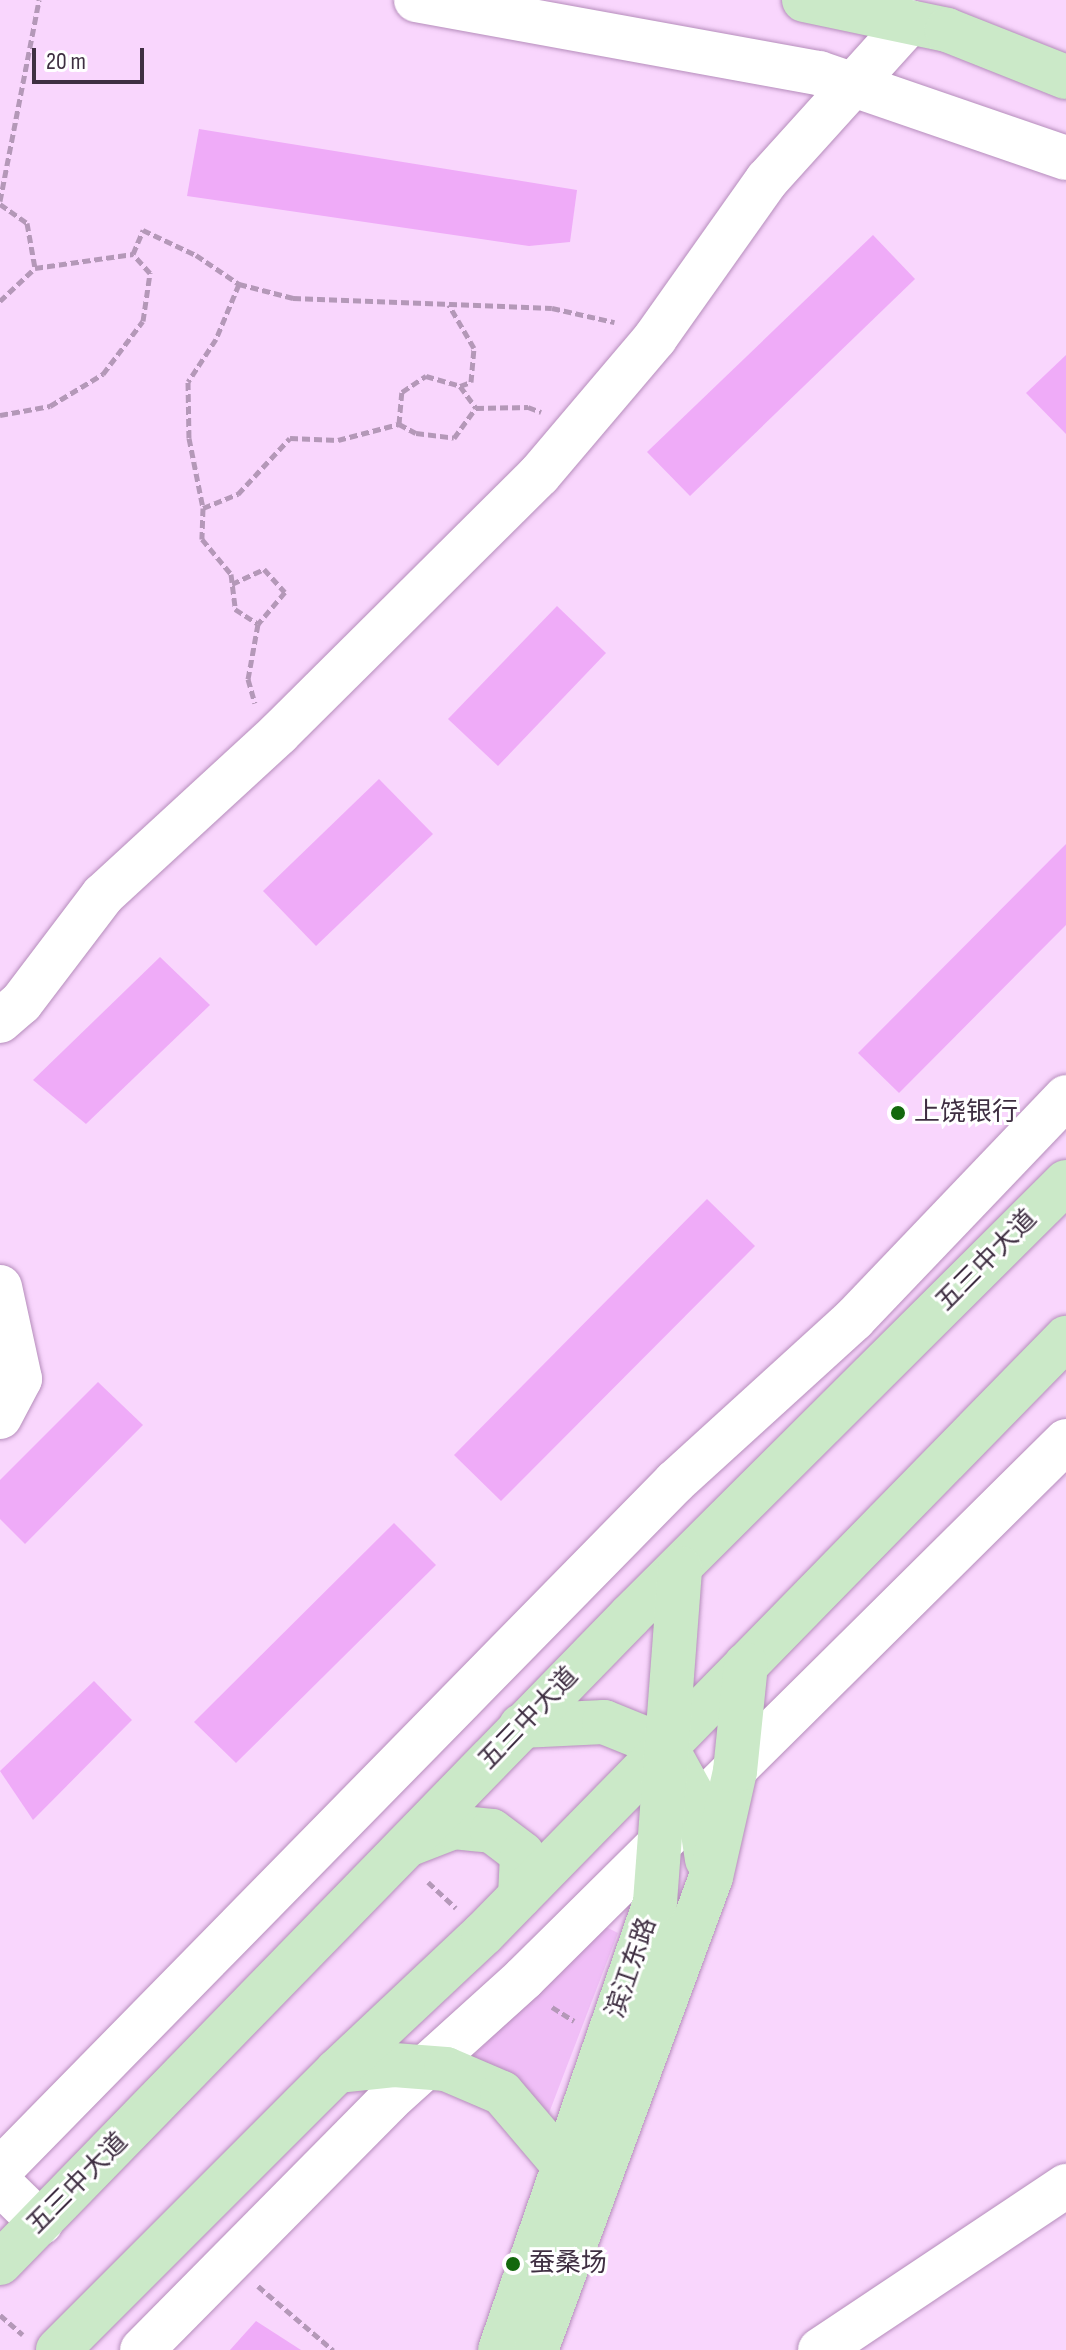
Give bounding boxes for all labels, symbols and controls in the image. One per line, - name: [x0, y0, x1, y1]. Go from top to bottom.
- scale bar: [36, 32, 148, 82]
- text: 20 m: [46, 47, 86, 76]
- place label: 上饶银行: [914, 1097, 1018, 1129]
- marker: 上饶银行: [889, 1104, 907, 1122]
- street label: 五三中大道: [930, 1204, 1044, 1318]
- street label: 五三中大道: [473, 1661, 585, 1777]
- street label: 滨江东路: [600, 1914, 664, 2022]
- street label: 五三中大道: [21, 2127, 135, 2241]
- place label: 蚕桑场: [529, 2248, 607, 2280]
- marker: 蚕桑场: [504, 2255, 522, 2273]

